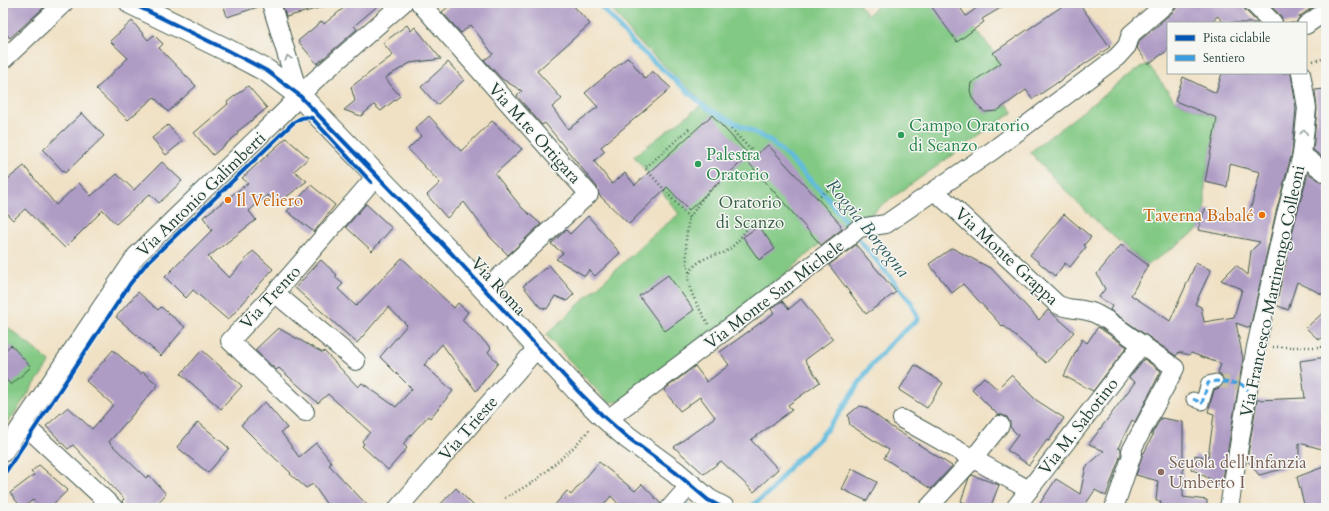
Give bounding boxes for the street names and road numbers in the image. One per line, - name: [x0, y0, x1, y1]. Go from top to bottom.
- street label: Via M.te Ortigara: [483, 78, 587, 189]
- street label: Via Antonio Galimberti: [132, 126, 271, 262]
- street label: Via Francesco Martinengo Colleoni: [1235, 163, 1310, 419]
- street label: Via Monte Grappa: [950, 202, 1064, 311]
- street label: Via Monte San Michele: [700, 234, 849, 355]
- street label: Via Roma: [466, 252, 532, 321]
- street label: Via Trento: [235, 260, 306, 334]
- street label: Via M. Sabotino: [1033, 373, 1124, 480]
- street label: Via Trieste: [434, 391, 503, 466]

